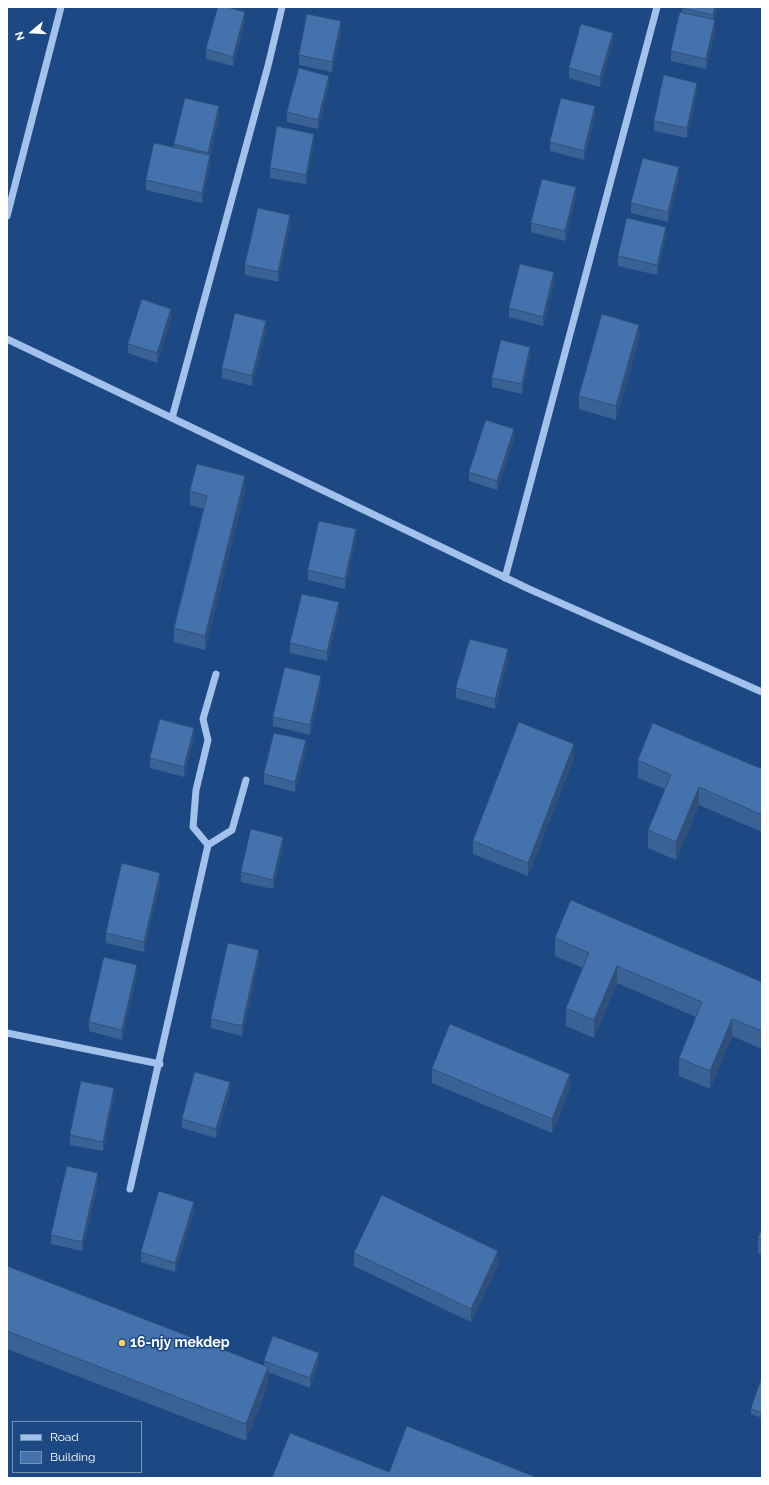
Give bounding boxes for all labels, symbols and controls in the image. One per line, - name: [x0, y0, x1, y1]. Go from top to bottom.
- north arrow: [12, 12, 52, 52]
- text: N: [13, 30, 28, 42]
- place label: 16-njy mekdep: [130, 1335, 230, 1351]
- marker: 16-njy mekdep: [117, 1338, 127, 1348]
- legend: [12, 1421, 142, 1473]
- text: Road: [50, 1430, 79, 1444]
- text: Building: [50, 1450, 96, 1464]

